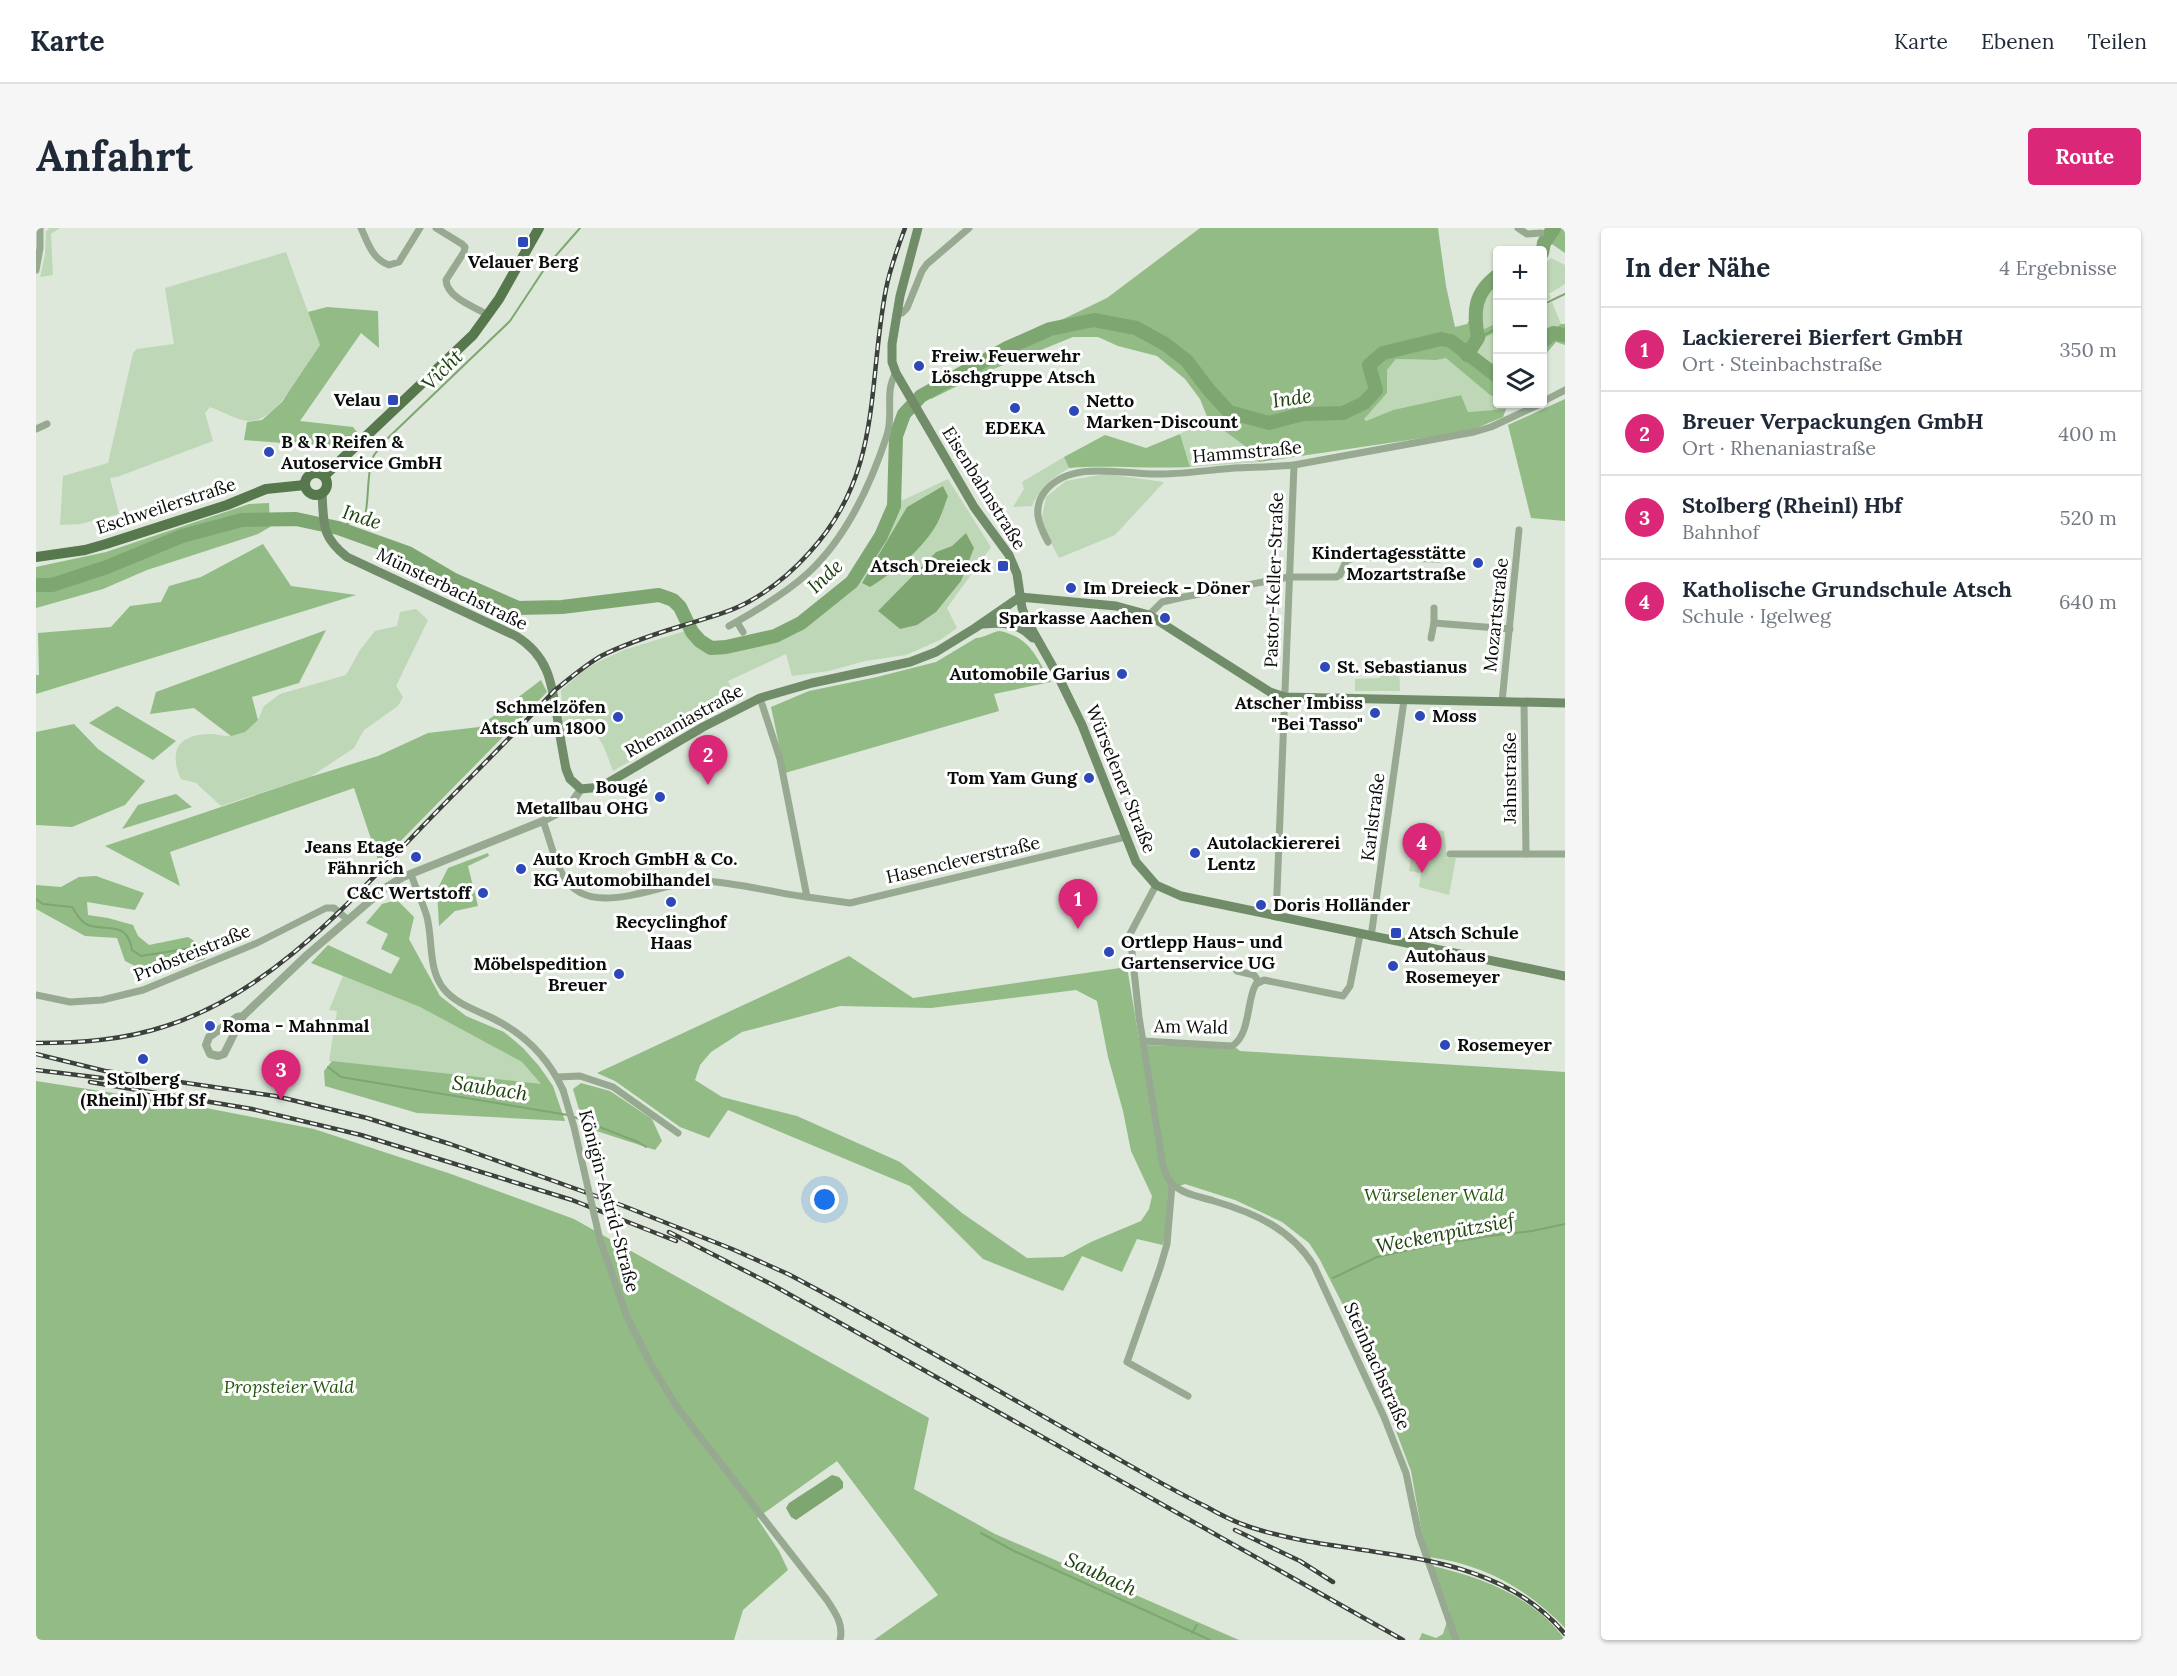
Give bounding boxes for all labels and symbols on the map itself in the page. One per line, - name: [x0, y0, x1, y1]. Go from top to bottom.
- marker: Velauer Berg: [516, 235, 530, 249]
- place label: Velauer Berg: [468, 250, 579, 273]
- water label: Vicht: [416, 343, 468, 395]
- place label: Freiw. Feuerwehr Löschgruppe Atsch: [931, 344, 1095, 388]
- marker: Freiw. Feuerwehr Löschgruppe Atsch: [912, 359, 926, 373]
- water label: Inde: [1271, 382, 1313, 413]
- place label: Velau: [334, 388, 381, 411]
- place label: Netto Marken-Discount: [1086, 389, 1239, 433]
- marker: Velau: [386, 393, 400, 407]
- marker: EDEKA: [1008, 401, 1022, 415]
- marker: Netto Marken-Discount: [1067, 404, 1081, 418]
- place label: EDEKA: [985, 416, 1045, 439]
- street label: Eisenbahnstraße: [937, 422, 1032, 554]
- place label: B & R Reifen & Autoservice GmbH: [281, 430, 442, 474]
- street label: Hammstraße: [1191, 435, 1303, 468]
- marker: B & R Reifen & Autoservice GmbH: [262, 445, 276, 459]
- street label: Eschweilerstraße: [93, 472, 239, 539]
- street label: Pastor-Keller-Straße: [1259, 492, 1288, 668]
- water label: Inde: [340, 499, 385, 535]
- place label: Kindertagesstätte Mozartstraße: [1312, 541, 1466, 585]
- street label: Münsterbachstraße: [373, 542, 532, 635]
- water label: Inde: [802, 553, 848, 598]
- place label: Atsch Dreieck: [871, 554, 991, 577]
- marker: Kindertagesstätte Mozartstraße: [1471, 556, 1485, 570]
- street label: Mozartstraße: [1478, 557, 1513, 673]
- marker: Atsch Dreieck: [996, 559, 1010, 573]
- place label: Im Dreieck - Döner: [1083, 576, 1250, 599]
- marker: Im Dreieck - Döner: [1064, 581, 1078, 595]
- place label: Sparkasse Aachen: [999, 606, 1154, 629]
- marker: Sparkasse Aachen: [1158, 611, 1172, 625]
- place label: St. Sebastianus: [1337, 655, 1467, 678]
- marker: St. Sebastianus: [1318, 660, 1332, 674]
- place label: Automobile Garius: [949, 662, 1110, 685]
- marker: Automobile Garius: [1115, 667, 1129, 681]
- street label: Rhenaniastraße: [621, 678, 747, 763]
- place label: Atscher Imbiss "Bei Tasso": [1235, 691, 1363, 735]
- place label: Schmelzöfen Atsch um 1800: [480, 695, 607, 739]
- street label: Würselener Straße: [1081, 701, 1162, 857]
- place label: Moss: [1432, 704, 1477, 727]
- marker: Atscher Imbiss "Bei Tasso": [1368, 706, 1382, 720]
- marker: Moss: [1413, 709, 1427, 723]
- marker: Schmelzöfen Atsch um 1800: [611, 710, 625, 724]
- street label: Jahnstraße: [1498, 732, 1521, 825]
- pin: 2: [688, 736, 728, 785]
- place label: Tom Yam Gung: [947, 766, 1078, 789]
- marker: Tom Yam Gung: [1082, 771, 1096, 785]
- street label: Karlstraße: [1356, 771, 1389, 862]
- place label: Bougé Metallbau OHG: [516, 775, 648, 819]
- marker: Bougé Metallbau OHG: [653, 790, 667, 804]
- pin: 4: [1402, 824, 1442, 873]
- street label: Hasencleverstraße: [884, 831, 1042, 888]
- place label: Autolackiererei Lentz: [1207, 831, 1340, 875]
- place label: Jeans Etage Fähnrich: [305, 835, 404, 879]
- marker: Autolackiererei Lentz: [1188, 846, 1202, 860]
- place label: Auto Kroch GmbH & Co. KG Automobilhandel: [533, 847, 738, 891]
- marker: Jeans Etage Fähnrich: [409, 850, 423, 864]
- marker: Auto Kroch GmbH & Co. KG Automobilhandel: [514, 862, 528, 876]
- pin: 1: [1058, 880, 1098, 929]
- place label: C&C Wertstoff: [347, 881, 472, 904]
- marker: C&C Wertstoff: [476, 886, 490, 900]
- place label: Doris Holländer: [1273, 893, 1411, 916]
- marker: Recyclinghof Haas: [664, 895, 678, 909]
- marker: Doris Holländer: [1254, 898, 1268, 912]
- place label: Recyclinghof Haas: [615, 910, 728, 954]
- street label: Probsteistraße: [130, 919, 254, 986]
- place label: Atsch Schule: [1408, 921, 1519, 944]
- marker: Atsch Schule: [1389, 926, 1403, 940]
- place label: Ortlepp Haus- und Gartenservice UG: [1121, 930, 1283, 974]
- place label: Autohaus Rosemeyer: [1405, 944, 1500, 988]
- marker: Ortlepp Haus- und Gartenservice UG: [1102, 945, 1116, 959]
- place label: Möbelspedition Breuer: [473, 952, 608, 996]
- marker: Autohaus Rosemeyer: [1386, 959, 1400, 973]
- marker: Möbelspedition Breuer: [612, 967, 626, 981]
- place label: Roma - Mahnmal: [222, 1014, 370, 1037]
- street label: Am Wald: [1153, 1014, 1229, 1039]
- marker: Roma - Mahnmal: [203, 1019, 217, 1033]
- place label: Rosemeyer: [1457, 1033, 1552, 1056]
- marker: Rosemeyer: [1438, 1038, 1452, 1052]
- pin: 3: [262, 1050, 300, 1100]
- marker: Stolberg (Rheinl) Hbf Sf: [136, 1052, 150, 1066]
- place label: Stolberg (Rheinl) Hbf Sf: [81, 1067, 207, 1111]
- water label: Saubach: [450, 1069, 530, 1106]
- street label: Königin-Astrid-Straße: [574, 1107, 645, 1295]
- park label: Würselener Wald: [1364, 1183, 1504, 1206]
- your location: [810, 1185, 839, 1214]
- water label: Weckenpützsief: [1373, 1207, 1518, 1258]
- street label: Steinbachstraße: [1339, 1298, 1416, 1433]
- park label: Propsteier Wald: [224, 1375, 354, 1398]
- water label: Saubach: [1061, 1546, 1142, 1601]

